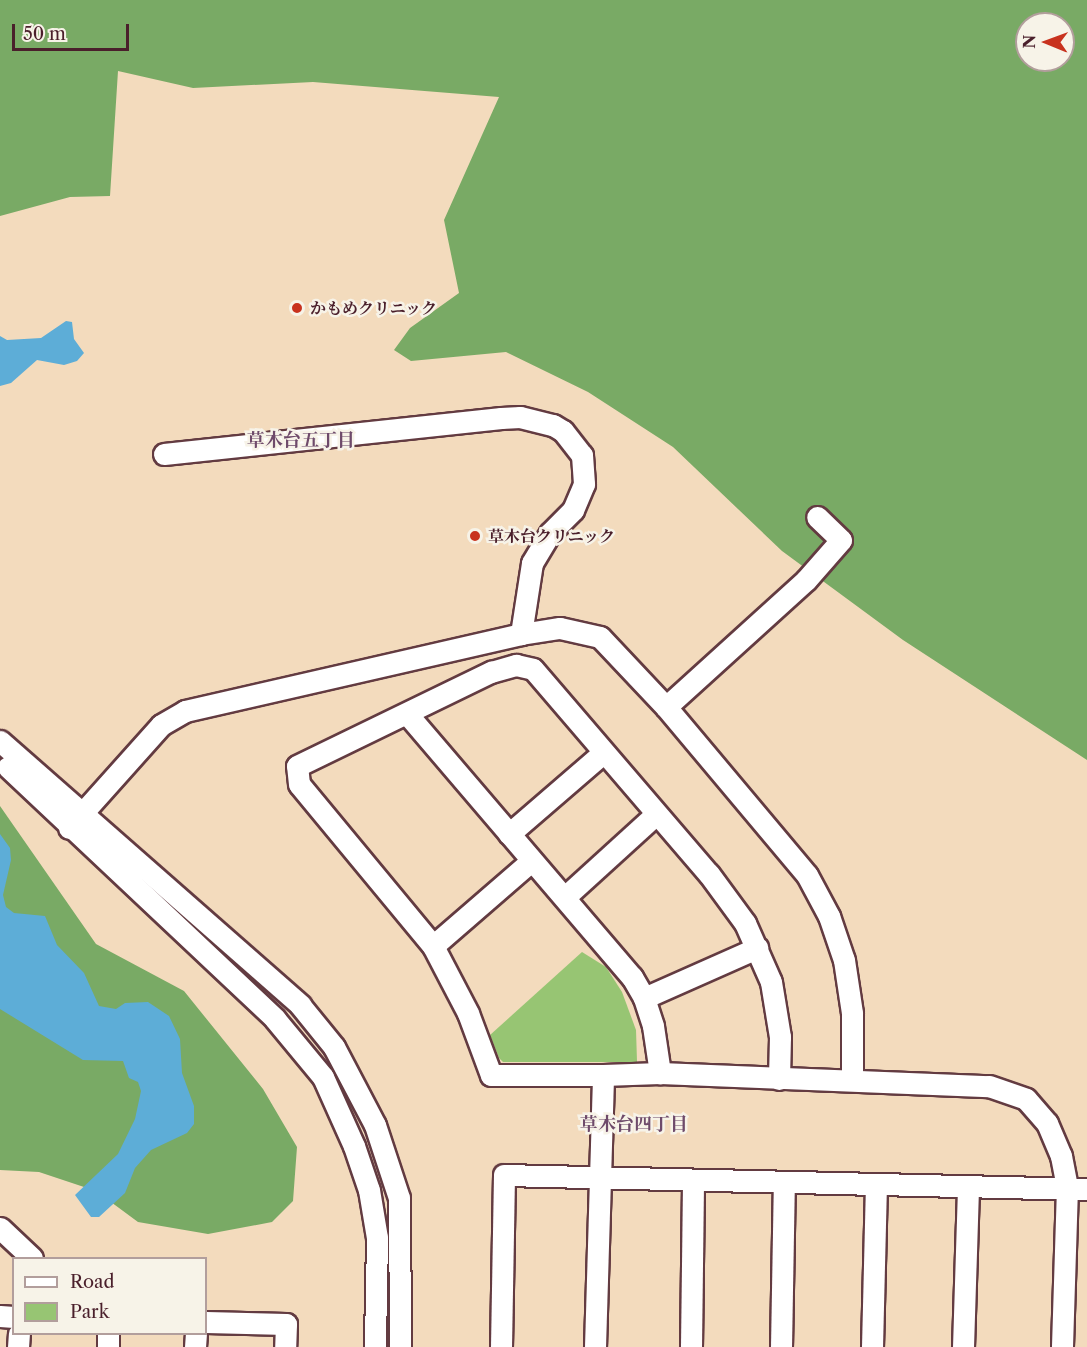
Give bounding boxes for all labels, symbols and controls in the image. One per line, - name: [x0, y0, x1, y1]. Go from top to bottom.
- scale bar: [15, 12, 132, 50]
- north arrow: [1015, 12, 1075, 72]
- text: 50 m: [23, 23, 66, 45]
- text: N: [1019, 35, 1039, 49]
- place label: かもめクリニック: [310, 298, 438, 318]
- marker: かもめクリニック: [288, 299, 306, 317]
- district label: 草木台五丁目: [247, 429, 355, 451]
- place label: 草木台クリニック: [488, 526, 616, 546]
- marker: 草木台クリニック: [466, 527, 484, 545]
- district label: 草木台四丁目: [580, 1113, 688, 1135]
- legend: [12, 1257, 207, 1335]
- text: Road: [70, 1271, 115, 1293]
- text: Park: [70, 1301, 109, 1323]

